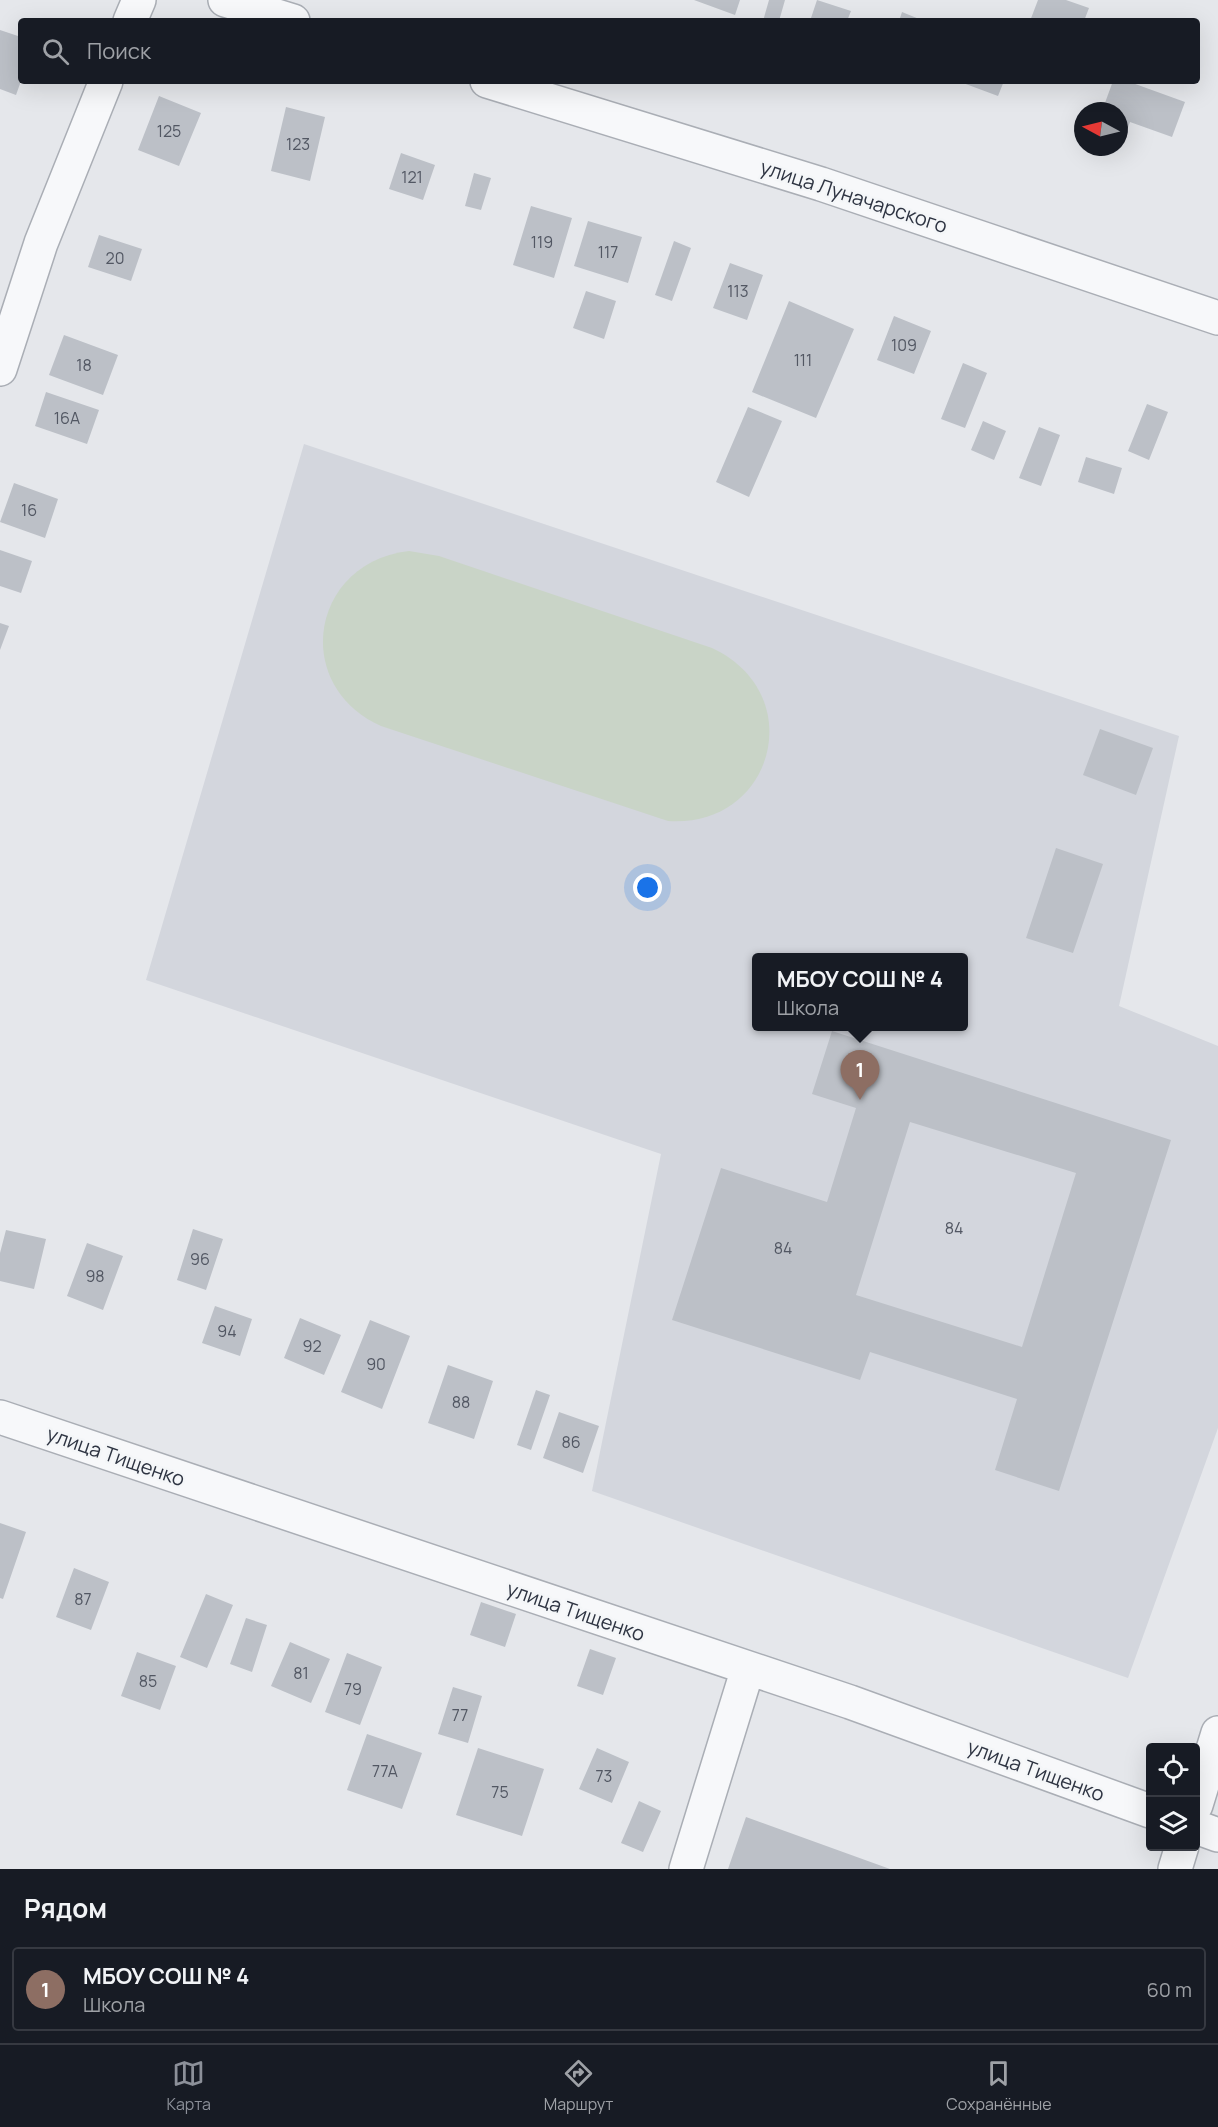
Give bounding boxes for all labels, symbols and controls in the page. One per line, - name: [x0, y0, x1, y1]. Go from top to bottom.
- search box: [18, 18, 1200, 84]
- icon: search: [39, 35, 72, 68]
- text: Поиск: [87, 36, 151, 66]
- north arrow: [1074, 102, 1128, 156]
- house number: 125: [157, 120, 181, 142]
- house number: 123: [286, 133, 310, 155]
- street label: улица Луначарского: [757, 153, 951, 239]
- house number: 121: [401, 166, 423, 188]
- house number: 119: [531, 231, 553, 253]
- house number: 117: [598, 241, 618, 263]
- house number: 20: [106, 247, 124, 269]
- house number: 113: [727, 280, 749, 302]
- house number: 109: [891, 334, 917, 356]
- house number: 111: [794, 349, 812, 371]
- house number: 18: [76, 354, 92, 376]
- house number: 16А: [54, 407, 80, 429]
- house number: 16: [21, 499, 37, 521]
- your location: [633, 873, 662, 902]
- popup: [752, 953, 968, 1031]
- text: МБОУ СОШ № 4: [777, 964, 943, 994]
- text: Школа: [777, 994, 839, 1021]
- pin: 1: [840, 1050, 880, 1100]
- house number: 84: [945, 1217, 963, 1239]
- house number: 84: [774, 1237, 792, 1259]
- house number: 96: [190, 1248, 210, 1270]
- house number: 98: [85, 1265, 105, 1287]
- house number: 94: [217, 1320, 237, 1342]
- house number: 92: [302, 1335, 322, 1357]
- house number: 90: [366, 1353, 386, 1375]
- house number: 88: [452, 1391, 470, 1413]
- street label: улица Тищенко: [43, 1420, 189, 1492]
- house number: 86: [561, 1431, 581, 1453]
- street label: улица Тищенко: [503, 1575, 649, 1647]
- house number: 87: [74, 1588, 92, 1610]
- house number: 81: [293, 1662, 309, 1684]
- house number: 85: [139, 1670, 157, 1692]
- house number: 79: [344, 1678, 362, 1700]
- house number: 77: [452, 1704, 468, 1726]
- street label: улица Тищенко: [964, 1733, 1109, 1807]
- map controls: [1146, 1743, 1200, 1851]
- button: locate: [1146, 1743, 1200, 1797]
- house number: 77А: [372, 1760, 398, 1782]
- house number: 73: [596, 1765, 612, 1787]
- house number: 75: [491, 1781, 509, 1803]
- button: layers: [1146, 1797, 1200, 1851]
- text: Рядом: [24, 1890, 107, 1926]
- text: МБОУ СОШ № 4: [83, 1961, 249, 1991]
- text: 1: [41, 1976, 50, 2003]
- text: 60 m: [1146, 1976, 1192, 2003]
- text: Школа: [83, 1991, 145, 2018]
- tab: Карта: [166, 2057, 211, 2115]
- tab: Маршрут: [544, 2057, 613, 2115]
- tab: Сохранённые: [946, 2057, 1052, 2115]

